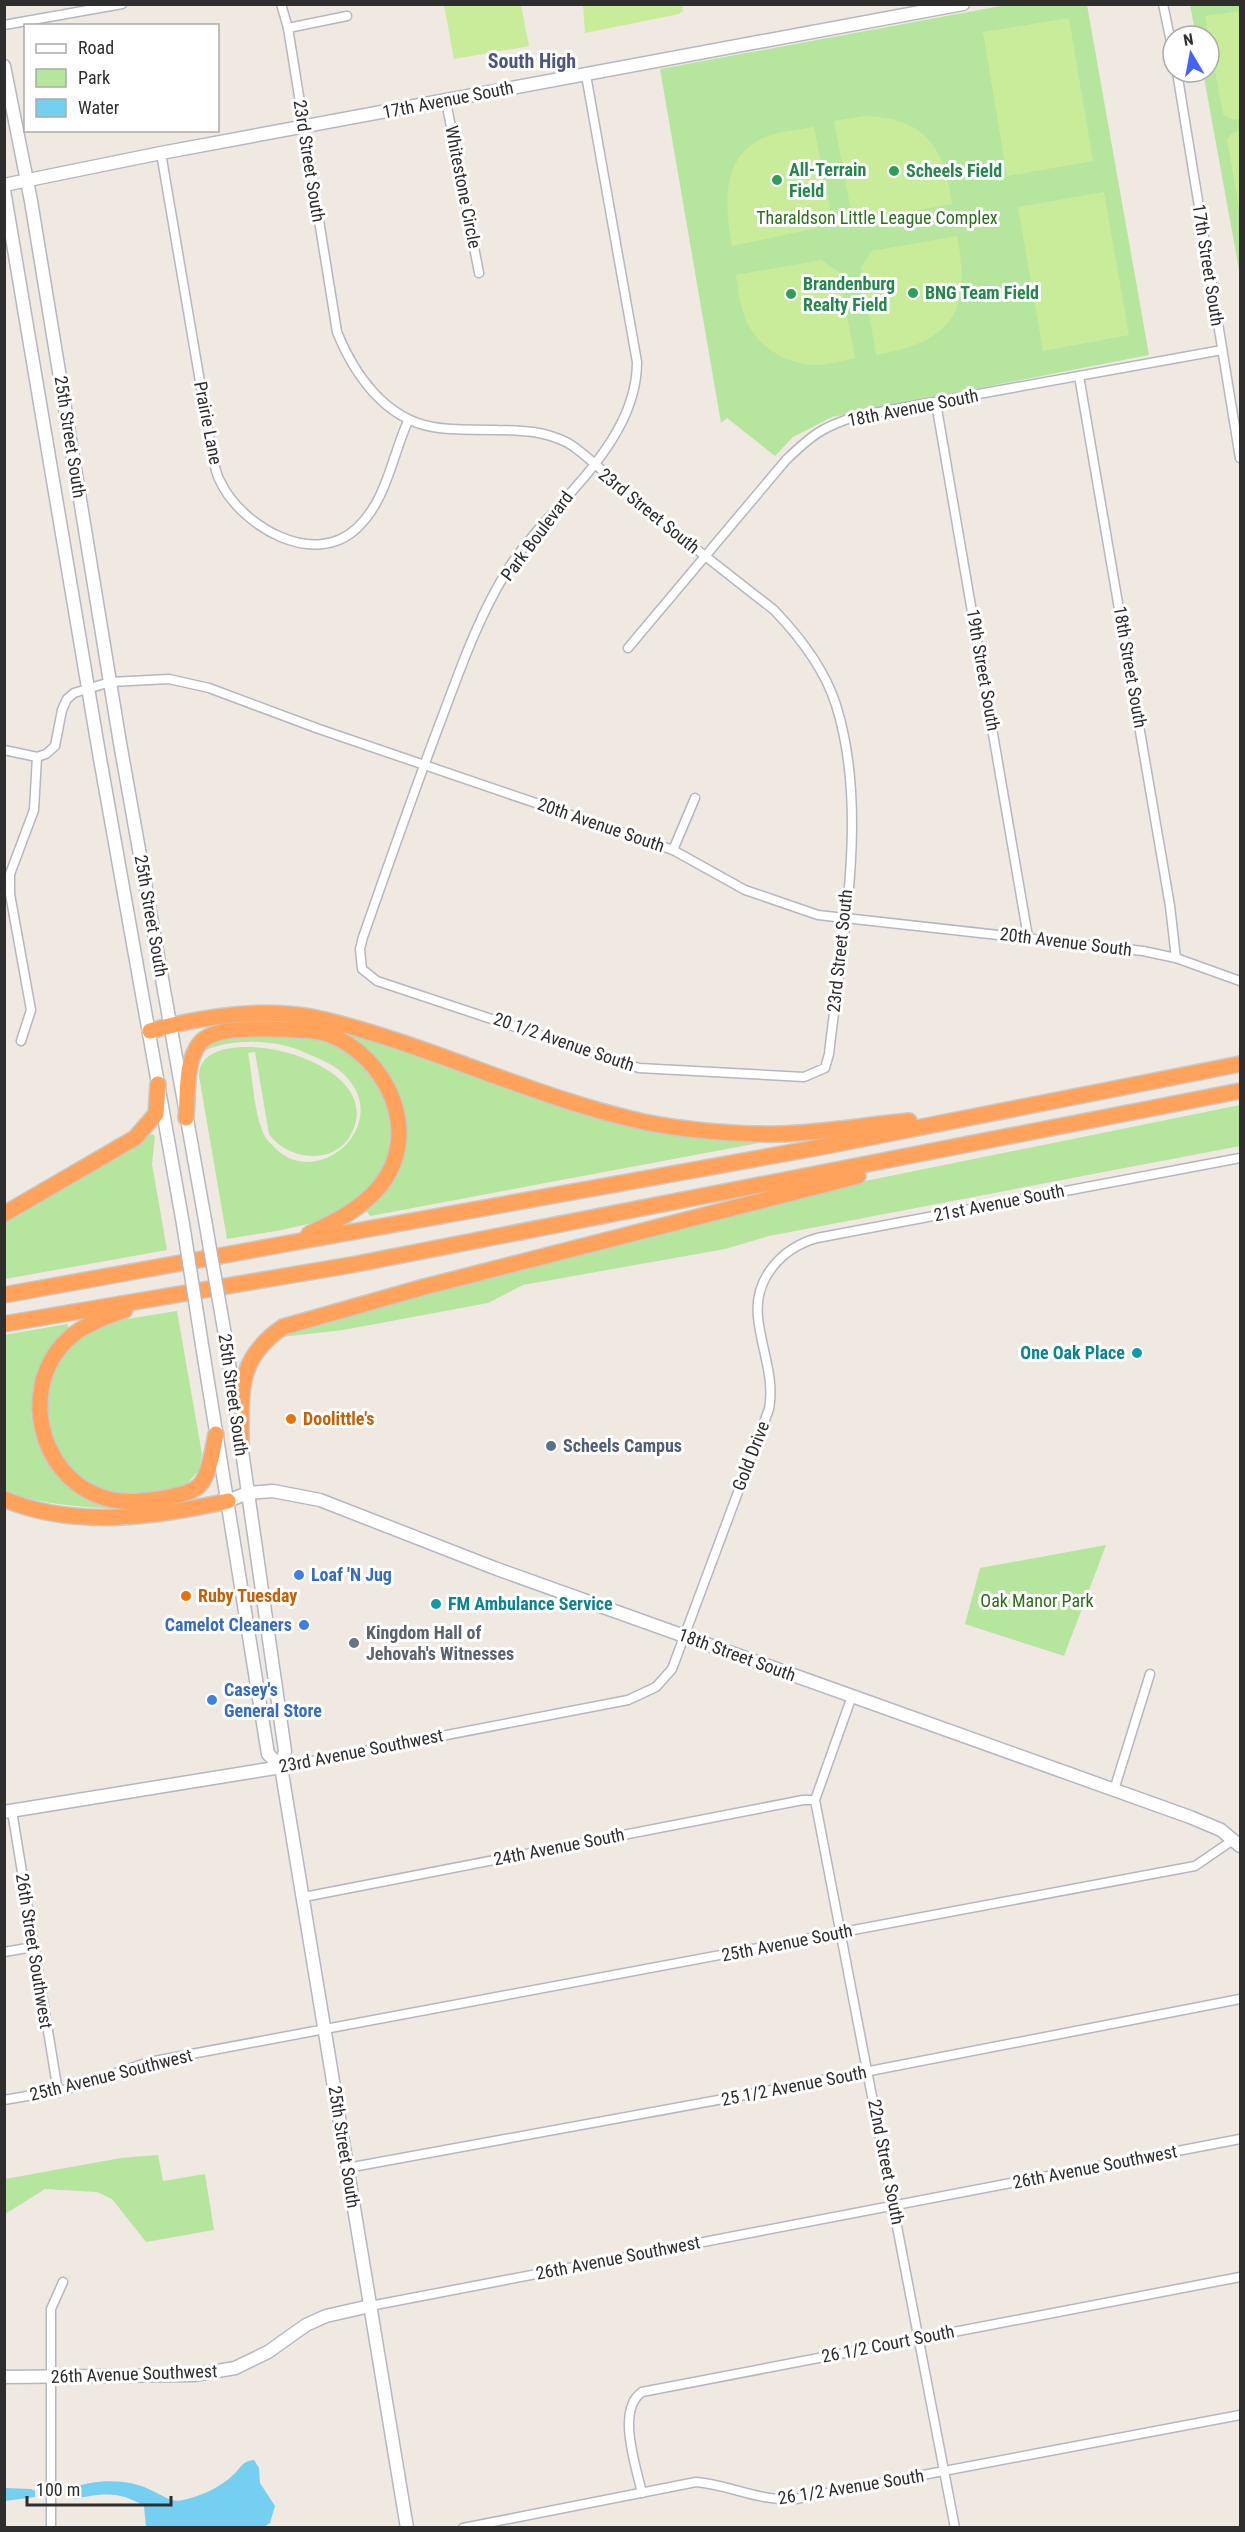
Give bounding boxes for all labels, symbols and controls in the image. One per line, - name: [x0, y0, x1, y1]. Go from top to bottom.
- legend: [24, 24, 219, 132]
- north arrow: [1161, 24, 1221, 84]
- text: N: [1182, 30, 1195, 50]
- text: Road: [78, 37, 114, 58]
- district label: South High: [488, 49, 576, 73]
- text: Park: [78, 67, 110, 88]
- street label: 17th Avenue South: [381, 77, 515, 123]
- text: Water: [78, 97, 120, 118]
- street label: 23rd Street South: [289, 98, 330, 224]
- street label: Whitestone Circle: [441, 124, 486, 250]
- place label: All-Terrain Field: [789, 159, 866, 201]
- place label: Scheels Field: [906, 160, 1002, 181]
- marker: Scheels Field: [887, 164, 901, 178]
- marker: All-Terrain Field: [770, 173, 784, 187]
- street label: 17th Street South: [1188, 202, 1229, 327]
- park label: Tharaldson Little League Complex: [756, 207, 998, 228]
- place label: Brandenburg Realty Field: [803, 273, 895, 315]
- place label: BNG Team Field: [925, 282, 1039, 303]
- marker: BNG Team Field: [906, 286, 920, 300]
- marker: Brandenburg Realty Field: [784, 287, 798, 301]
- street label: 25th Street South: [50, 374, 91, 499]
- street label: Prairie Lane: [190, 379, 227, 466]
- street label: 18th Avenue South: [846, 385, 980, 431]
- street label: 23rd Street South: [595, 464, 704, 558]
- street label: Park Boulevard: [496, 487, 577, 585]
- street label: 18th Street South: [1109, 604, 1152, 729]
- street label: 19th Street South: [962, 607, 1005, 732]
- street label: 20th Avenue South: [535, 793, 667, 856]
- street label: 25th Street South: [130, 853, 173, 978]
- street label: 23rd Street South: [823, 888, 856, 1013]
- street label: 20th Avenue South: [999, 923, 1133, 960]
- street label: 20 1/2 Avenue South: [491, 1008, 637, 1075]
- street label: 21st Avenue South: [932, 1180, 1066, 1225]
- street label: 25th Street South: [215, 1332, 252, 1457]
- place label: One Oak Place: [1020, 1342, 1125, 1363]
- marker: One Oak Place: [1130, 1346, 1144, 1360]
- place label: Doolittle's: [303, 1408, 375, 1429]
- marker: Doolittle's: [284, 1412, 298, 1426]
- street label: Gold Drive: [728, 1418, 773, 1494]
- place label: Scheels Campus: [563, 1435, 682, 1456]
- marker: Scheels Campus: [544, 1439, 558, 1453]
- place label: Loaf 'N Jug: [311, 1564, 392, 1585]
- marker: Loaf 'N Jug: [292, 1568, 306, 1582]
- place label: Ruby Tuesday: [198, 1585, 297, 1606]
- marker: Ruby Tuesday: [179, 1589, 193, 1603]
- park label: Oak Manor Park: [980, 1590, 1094, 1611]
- place label: FM Ambulance Service: [448, 1593, 613, 1614]
- marker: FM Ambulance Service: [429, 1597, 443, 1611]
- place label: Camelot Cleaners: [165, 1614, 292, 1635]
- marker: Camelot Cleaners: [297, 1618, 311, 1632]
- place label: Kingdom Hall of Jehovah's Witnesses: [366, 1622, 514, 1664]
- street label: 18th Street South: [676, 1624, 799, 1685]
- marker: Kingdom Hall of Jehovah's Witnesses: [347, 1636, 361, 1650]
- place label: Casey's General Store: [224, 1679, 322, 1721]
- marker: Casey's General Store: [205, 1693, 219, 1707]
- street label: 23rd Avenue Southwest: [277, 1724, 445, 1777]
- street label: 24th Avenue South: [492, 1824, 626, 1870]
- street label: 26th Street Southwest: [12, 1872, 57, 2030]
- street label: 25th Avenue South: [720, 1920, 854, 1966]
- street label: 25th Avenue Southwest: [27, 2044, 194, 2105]
- street label: 25 1/2 Avenue South: [719, 2061, 868, 2110]
- street label: 25th Street South: [324, 2084, 365, 2209]
- street label: 22nd Street South: [864, 2098, 909, 2226]
- street label: 26th Avenue Southwest: [1011, 2140, 1179, 2193]
- street label: 26th Avenue Southwest: [534, 2231, 702, 2284]
- street label: 26 1/2 Court South: [820, 2320, 956, 2367]
- street label: 26th Avenue Southwest: [50, 2360, 218, 2387]
- street label: 26 1/2 Avenue South: [776, 2465, 925, 2508]
- scale bar: [27, 2469, 171, 2507]
- text: 100 m: [36, 2479, 80, 2500]

